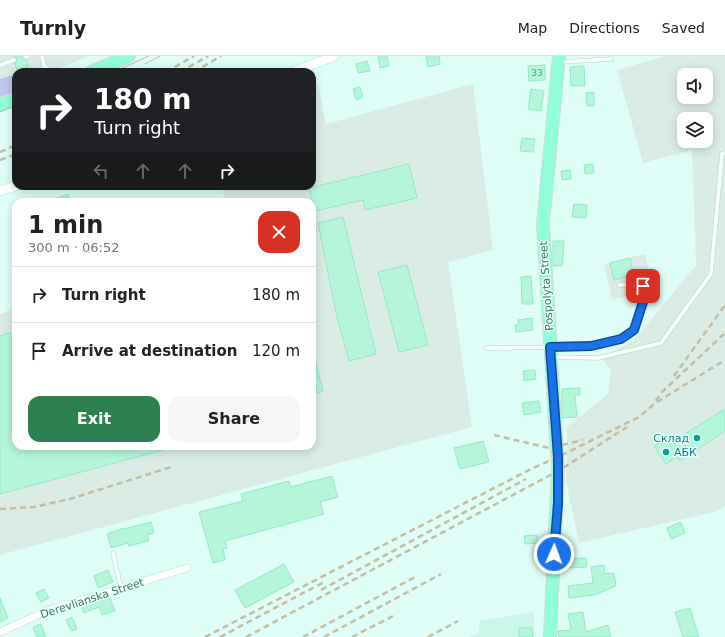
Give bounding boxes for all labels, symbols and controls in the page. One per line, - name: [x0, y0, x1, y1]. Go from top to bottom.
- text: Turnly: [20, 17, 86, 39]
- text: Map: [518, 20, 547, 36]
- text: Directions: [569, 20, 640, 36]
- text: Saved: [662, 20, 705, 36]
- house number: 33: [531, 68, 543, 78]
- map controls: [677, 68, 713, 148]
- button: sound: [677, 68, 713, 104]
- text: 180 m: [94, 83, 191, 116]
- icon: right: [28, 84, 80, 136]
- button: layers: [677, 112, 713, 148]
- text: Turn right: [94, 117, 180, 138]
- icon: left: [90, 160, 112, 182]
- icon: ahead: [132, 160, 154, 182]
- icon: ahead: [174, 160, 196, 182]
- icon: right: [216, 160, 238, 182]
- text: 1 min: [28, 211, 103, 239]
- button: close: [258, 211, 300, 253]
- text: 300 m · 06:52: [28, 240, 119, 255]
- street label: Pospolyta Street: [537, 240, 556, 331]
- pin: [626, 269, 660, 303]
- icon: arrive: [632, 275, 654, 297]
- icon: right: [28, 284, 50, 306]
- text: Turn right: [62, 286, 146, 304]
- text: 180 m: [252, 286, 300, 304]
- icon: arrive: [28, 340, 50, 362]
- text: Arrive at destination: [62, 342, 237, 360]
- text: 120 m: [252, 342, 300, 360]
- button: Exit: [28, 396, 160, 442]
- button: Share: [168, 396, 300, 442]
- place label: Склад: [653, 432, 689, 445]
- marker: Склад: [692, 433, 702, 443]
- place label: АБК: [674, 446, 697, 459]
- marker: АБК: [661, 447, 671, 457]
- position arrow: [533, 533, 575, 575]
- street label: Derevlianska Street: [39, 575, 146, 621]

